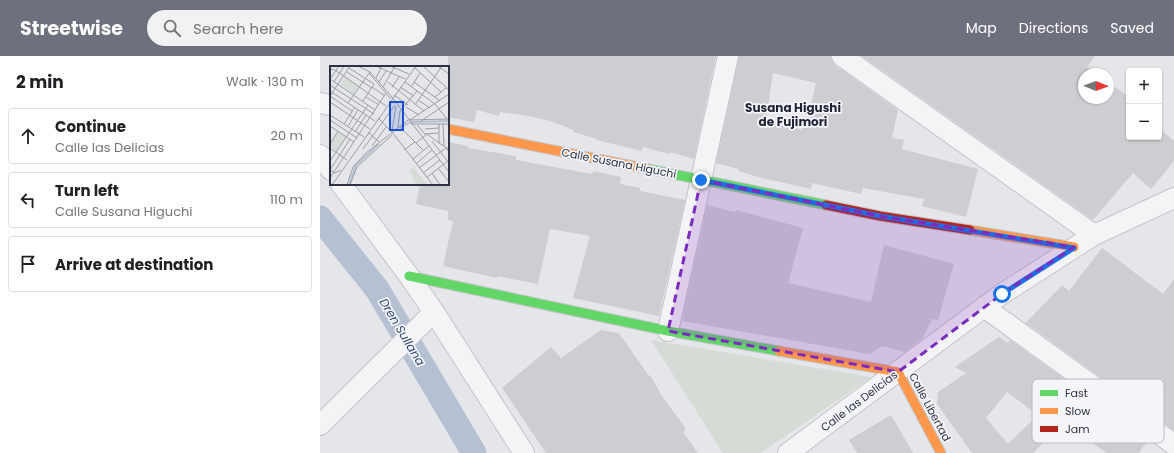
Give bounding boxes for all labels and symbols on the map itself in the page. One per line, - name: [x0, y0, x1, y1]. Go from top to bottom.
- inset map: [330, 66, 449, 185]
- north arrow: [1078, 68, 1114, 104]
- district label: Susana Higushi de Fujimori: [745, 99, 841, 130]
- street label: Calle Susana Higuchi: [560, 144, 678, 182]
- route end: [692, 171, 710, 189]
- route start: [993, 285, 1011, 303]
- water label: Dren Sullana: [376, 295, 429, 369]
- street label: Calle las Delicias: [817, 367, 901, 435]
- street label: Calle Libertad: [905, 370, 955, 444]
- legend: [1032, 379, 1164, 443]
- text: Fast: [1065, 385, 1088, 401]
- text: Slow: [1065, 403, 1090, 419]
- text: Jam: [1065, 421, 1090, 437]

